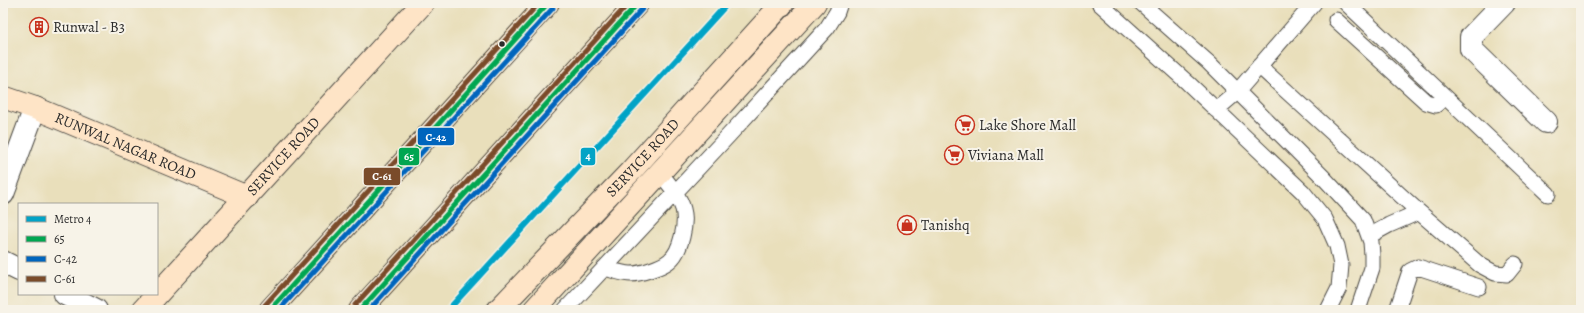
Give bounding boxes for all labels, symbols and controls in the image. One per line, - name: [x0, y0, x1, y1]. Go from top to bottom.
- building icon: Runwal - B3: [28, 16, 50, 38]
- place label: Runwal - B3: [53, 17, 125, 37]
- unlabelled marker: [497, 39, 507, 49]
- street label: RUNWAL NAGAR ROAD: [52, 107, 199, 185]
- street label: SERVICE ROAD: [242, 113, 324, 200]
- street label: SERVICE ROAD: [601, 114, 684, 201]
- supermarket icon: Lake Shore Mall: [954, 114, 976, 136]
- place label: Lake Shore Mall: [979, 115, 1076, 135]
- line badge: C-42: [417, 127, 455, 146]
- text: C-42: [426, 130, 447, 145]
- supermarket icon: Viviana Mall: [943, 144, 965, 166]
- place label: Viviana Mall: [967, 145, 1044, 165]
- line badge: 65: [398, 147, 420, 166]
- line badge: 4: [580, 147, 596, 166]
- text: 65: [404, 149, 414, 164]
- text: 4: [585, 149, 591, 164]
- line badge: C-61: [363, 167, 401, 186]
- text: C-61: [372, 169, 392, 184]
- legend: [18, 203, 158, 295]
- text: Metro 4: [54, 211, 92, 227]
- shop icon: Tanishq: [896, 214, 918, 236]
- place label: Tanishq: [921, 215, 970, 235]
- text: 65: [54, 231, 65, 247]
- text: C-42: [54, 251, 77, 267]
- text: C-61: [54, 271, 75, 287]

